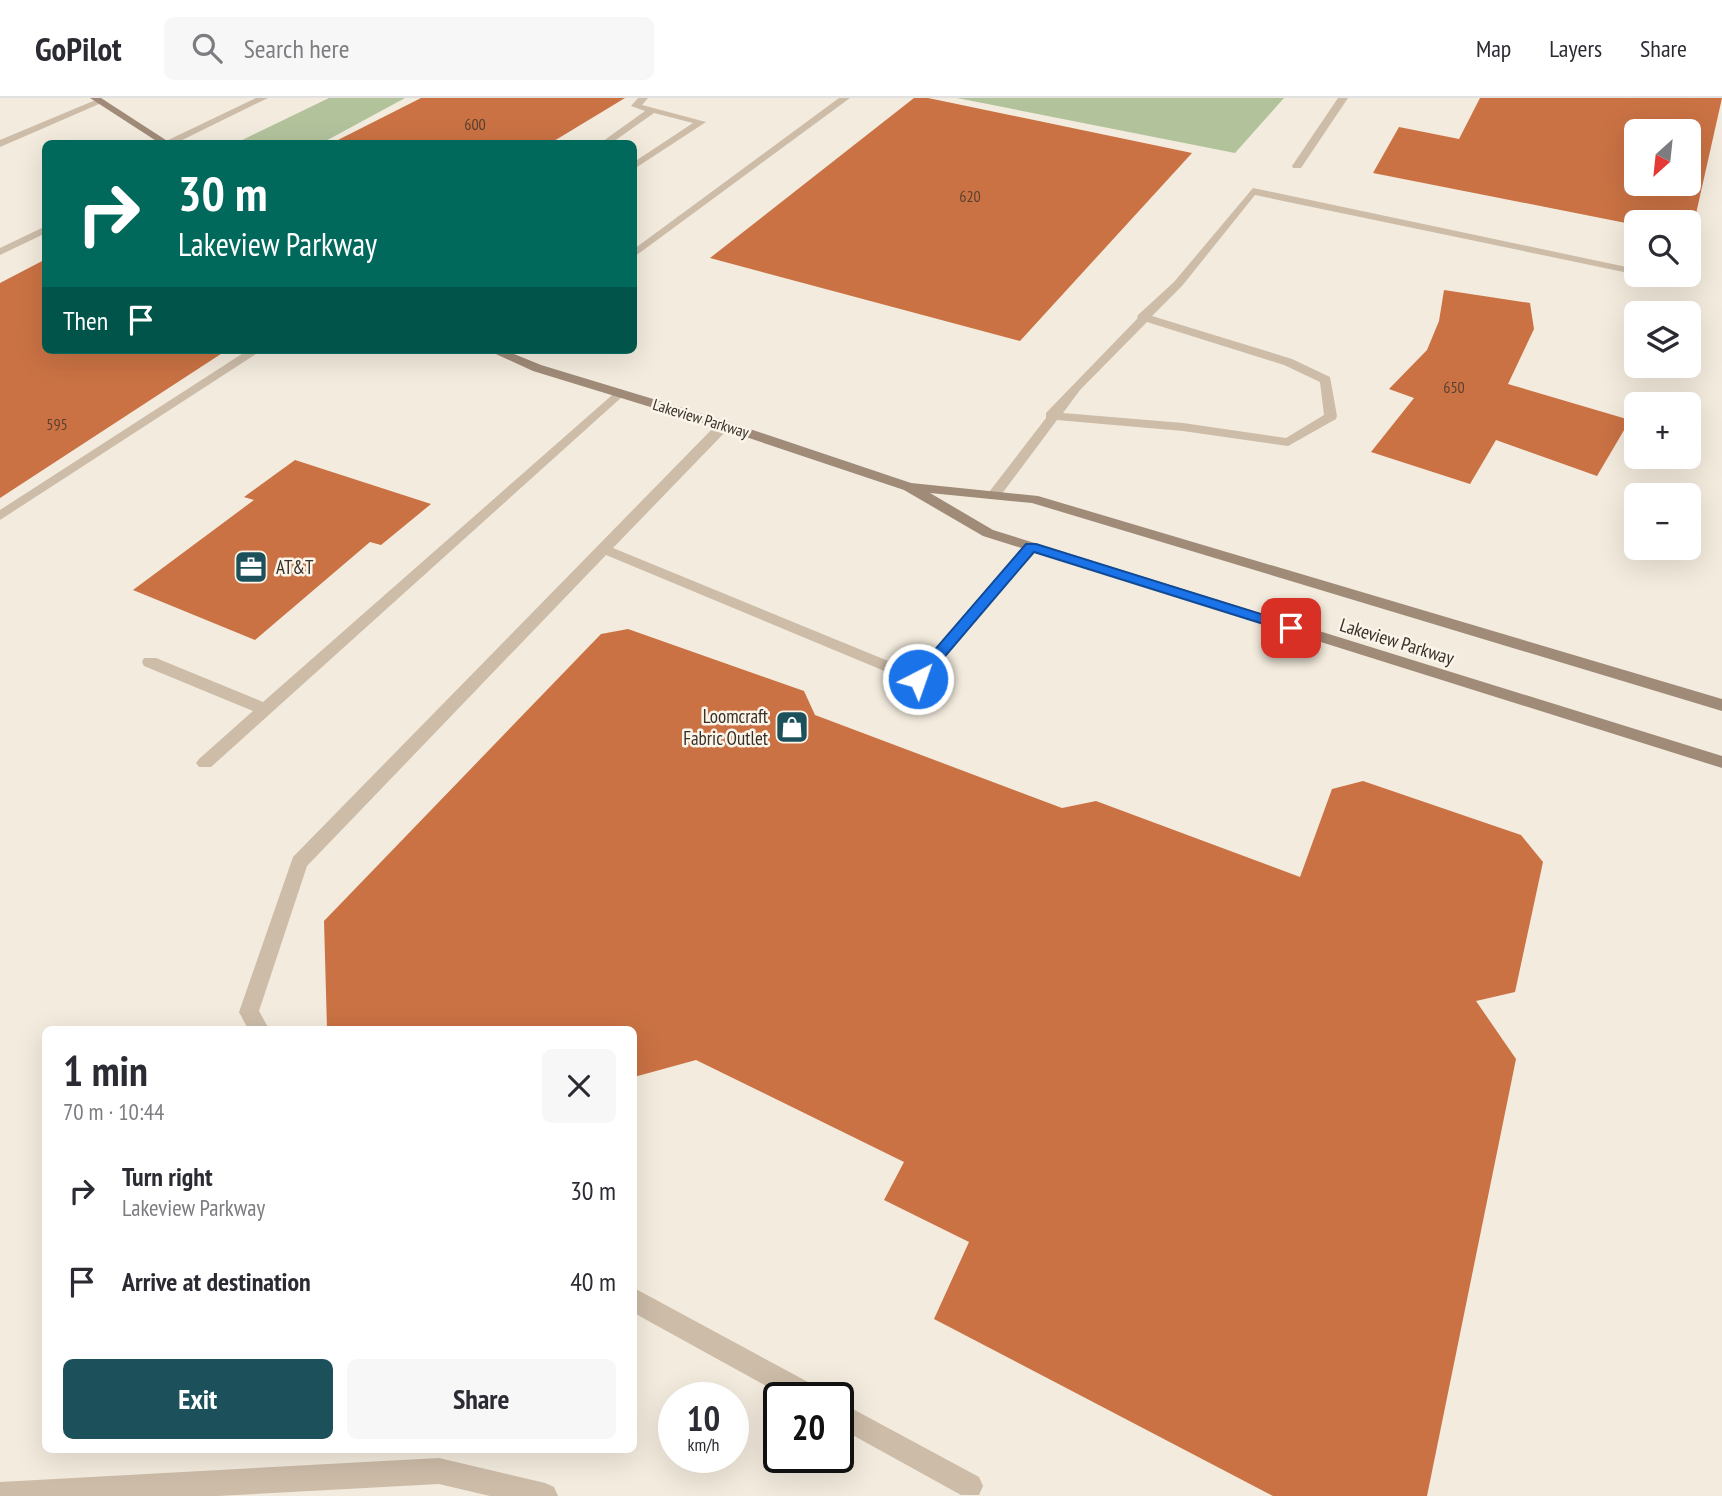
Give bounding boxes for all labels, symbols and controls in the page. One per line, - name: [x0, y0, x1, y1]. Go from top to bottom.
- search box: [164, 17, 654, 80]
- text: GoPilot: [35, 27, 122, 70]
- icon: search: [188, 29, 226, 67]
- text: Search here: [244, 32, 349, 65]
- text: Map: [1476, 33, 1511, 64]
- text: Layers: [1549, 33, 1602, 64]
- text: Share: [1640, 33, 1687, 64]
- house number: 600: [464, 114, 486, 134]
- north arrow: [1624, 119, 1701, 196]
- map controls: [1624, 119, 1701, 560]
- text: 30 m: [178, 161, 267, 225]
- icon: right: [63, 168, 154, 259]
- house number: 620: [959, 186, 981, 206]
- button: search: [1624, 210, 1701, 287]
- text: Lakeview Parkway: [178, 223, 377, 265]
- icon: arrive: [122, 301, 160, 339]
- button: layers: [1624, 301, 1701, 378]
- text: Then: [63, 304, 108, 337]
- house number: 650: [1443, 377, 1465, 397]
- button: +: [1624, 392, 1701, 469]
- street label: Lakeview Parkway: [650, 394, 752, 442]
- house number: 595: [46, 414, 68, 434]
- button: −: [1624, 483, 1701, 560]
- office icon: AT&T: [232, 548, 270, 586]
- place label: AT&T: [276, 555, 314, 579]
- pin: [1261, 598, 1321, 658]
- icon: arrive: [1272, 609, 1310, 647]
- street label: Lakeview Parkway: [1337, 612, 1458, 670]
- position arrow: [881, 642, 955, 716]
- place label: Loomcraft Fabric Outlet: [683, 704, 769, 750]
- shop icon: Loomcraft Fabric Outlet: [773, 708, 811, 746]
- text: 1 min: [63, 1043, 148, 1098]
- button: close: [542, 1049, 616, 1123]
- text: 70 m · 10:44: [63, 1097, 164, 1126]
- text: Turn right: [122, 1160, 213, 1193]
- icon: right: [63, 1172, 101, 1210]
- text: 30 m: [570, 1174, 616, 1207]
- text: Lakeview Parkway: [122, 1193, 265, 1222]
- icon: arrive: [63, 1263, 101, 1301]
- text: Arrive at destination: [122, 1265, 311, 1298]
- text: 40 m: [570, 1265, 616, 1298]
- button: Exit: [63, 1359, 333, 1439]
- button: Share: [347, 1359, 616, 1439]
- speed limit sign: 20: [763, 1382, 854, 1473]
- text: 10: [687, 1395, 720, 1441]
- text: km/h: [688, 1433, 719, 1456]

